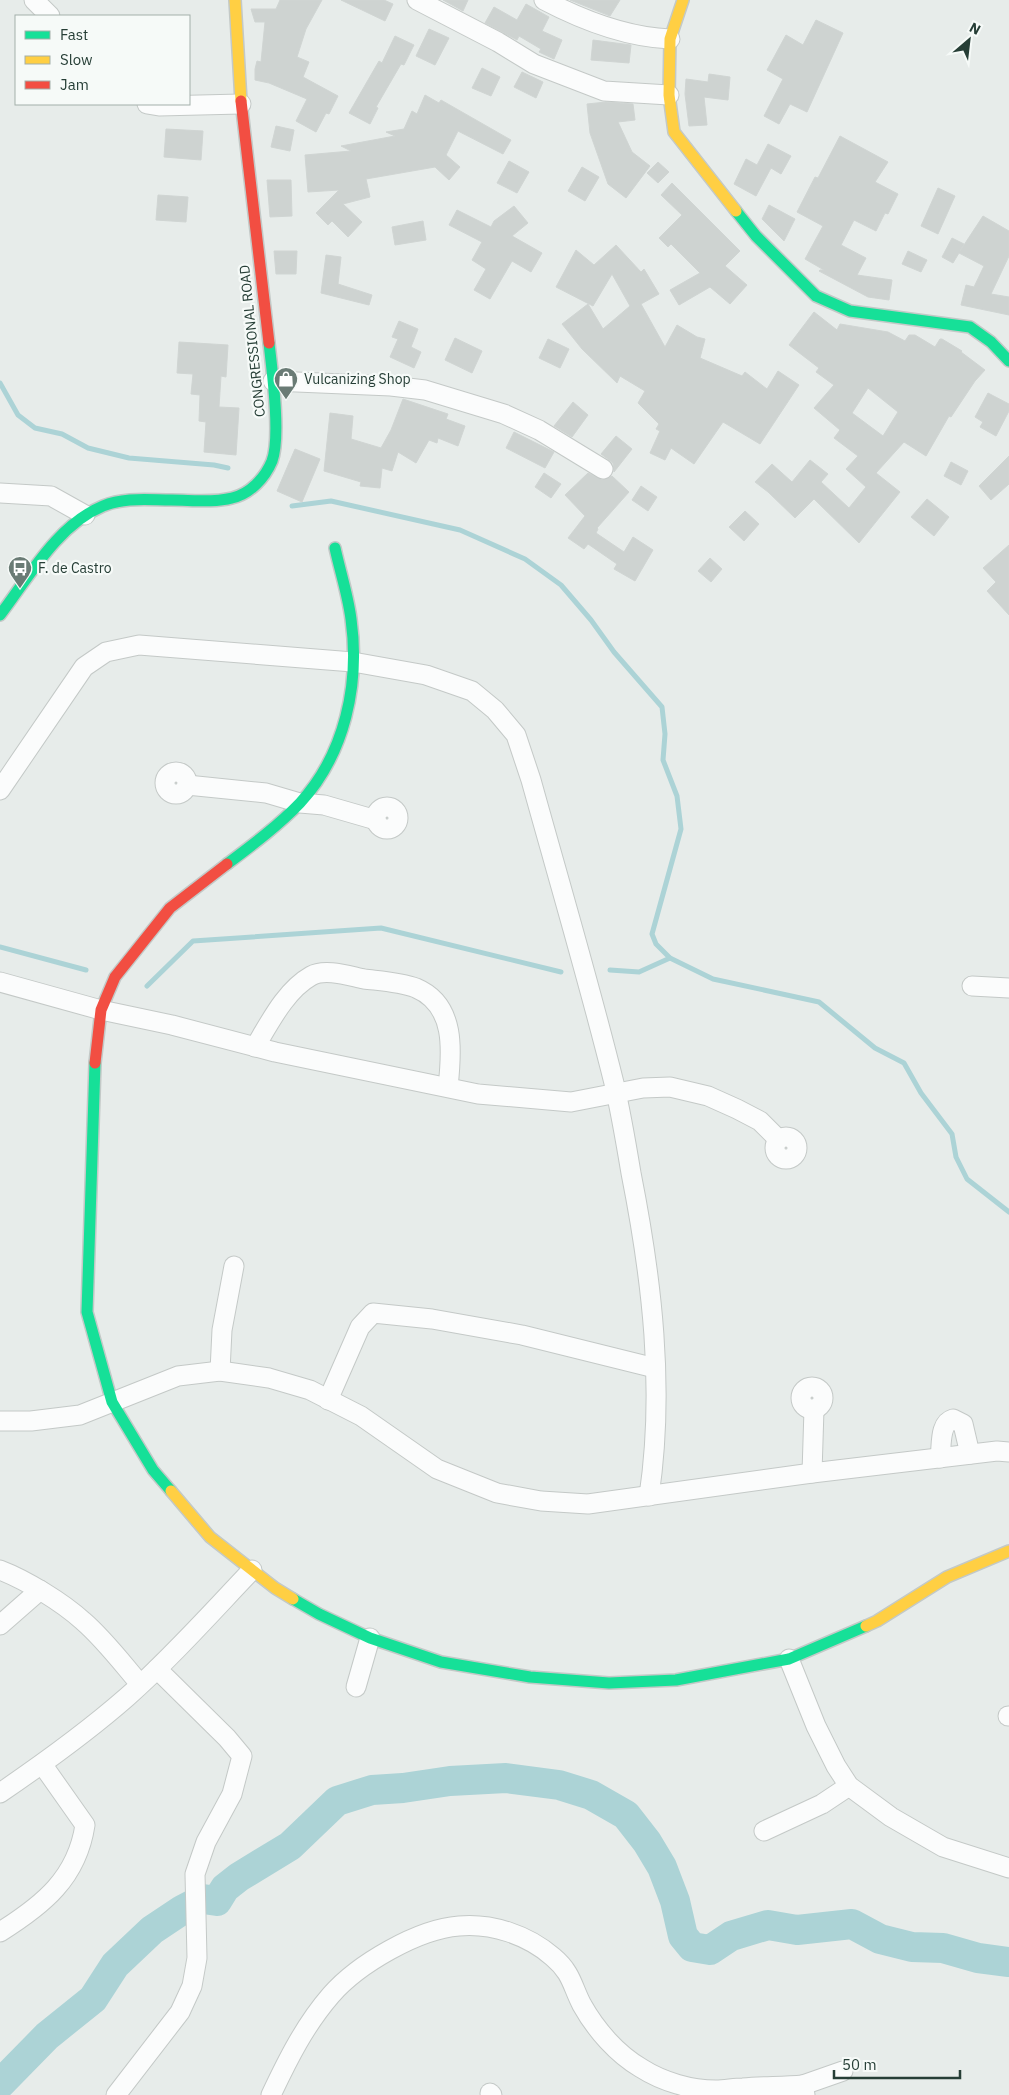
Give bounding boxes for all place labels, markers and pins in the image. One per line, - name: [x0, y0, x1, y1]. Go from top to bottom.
- shop icon: Vulcanizing Shop: [273, 366, 299, 400]
- place label: Vulcanizing Shop: [304, 370, 411, 388]
- bus stop icon: F. de Castro: [7, 555, 33, 589]
- place label: F. de Castro: [38, 559, 112, 577]

